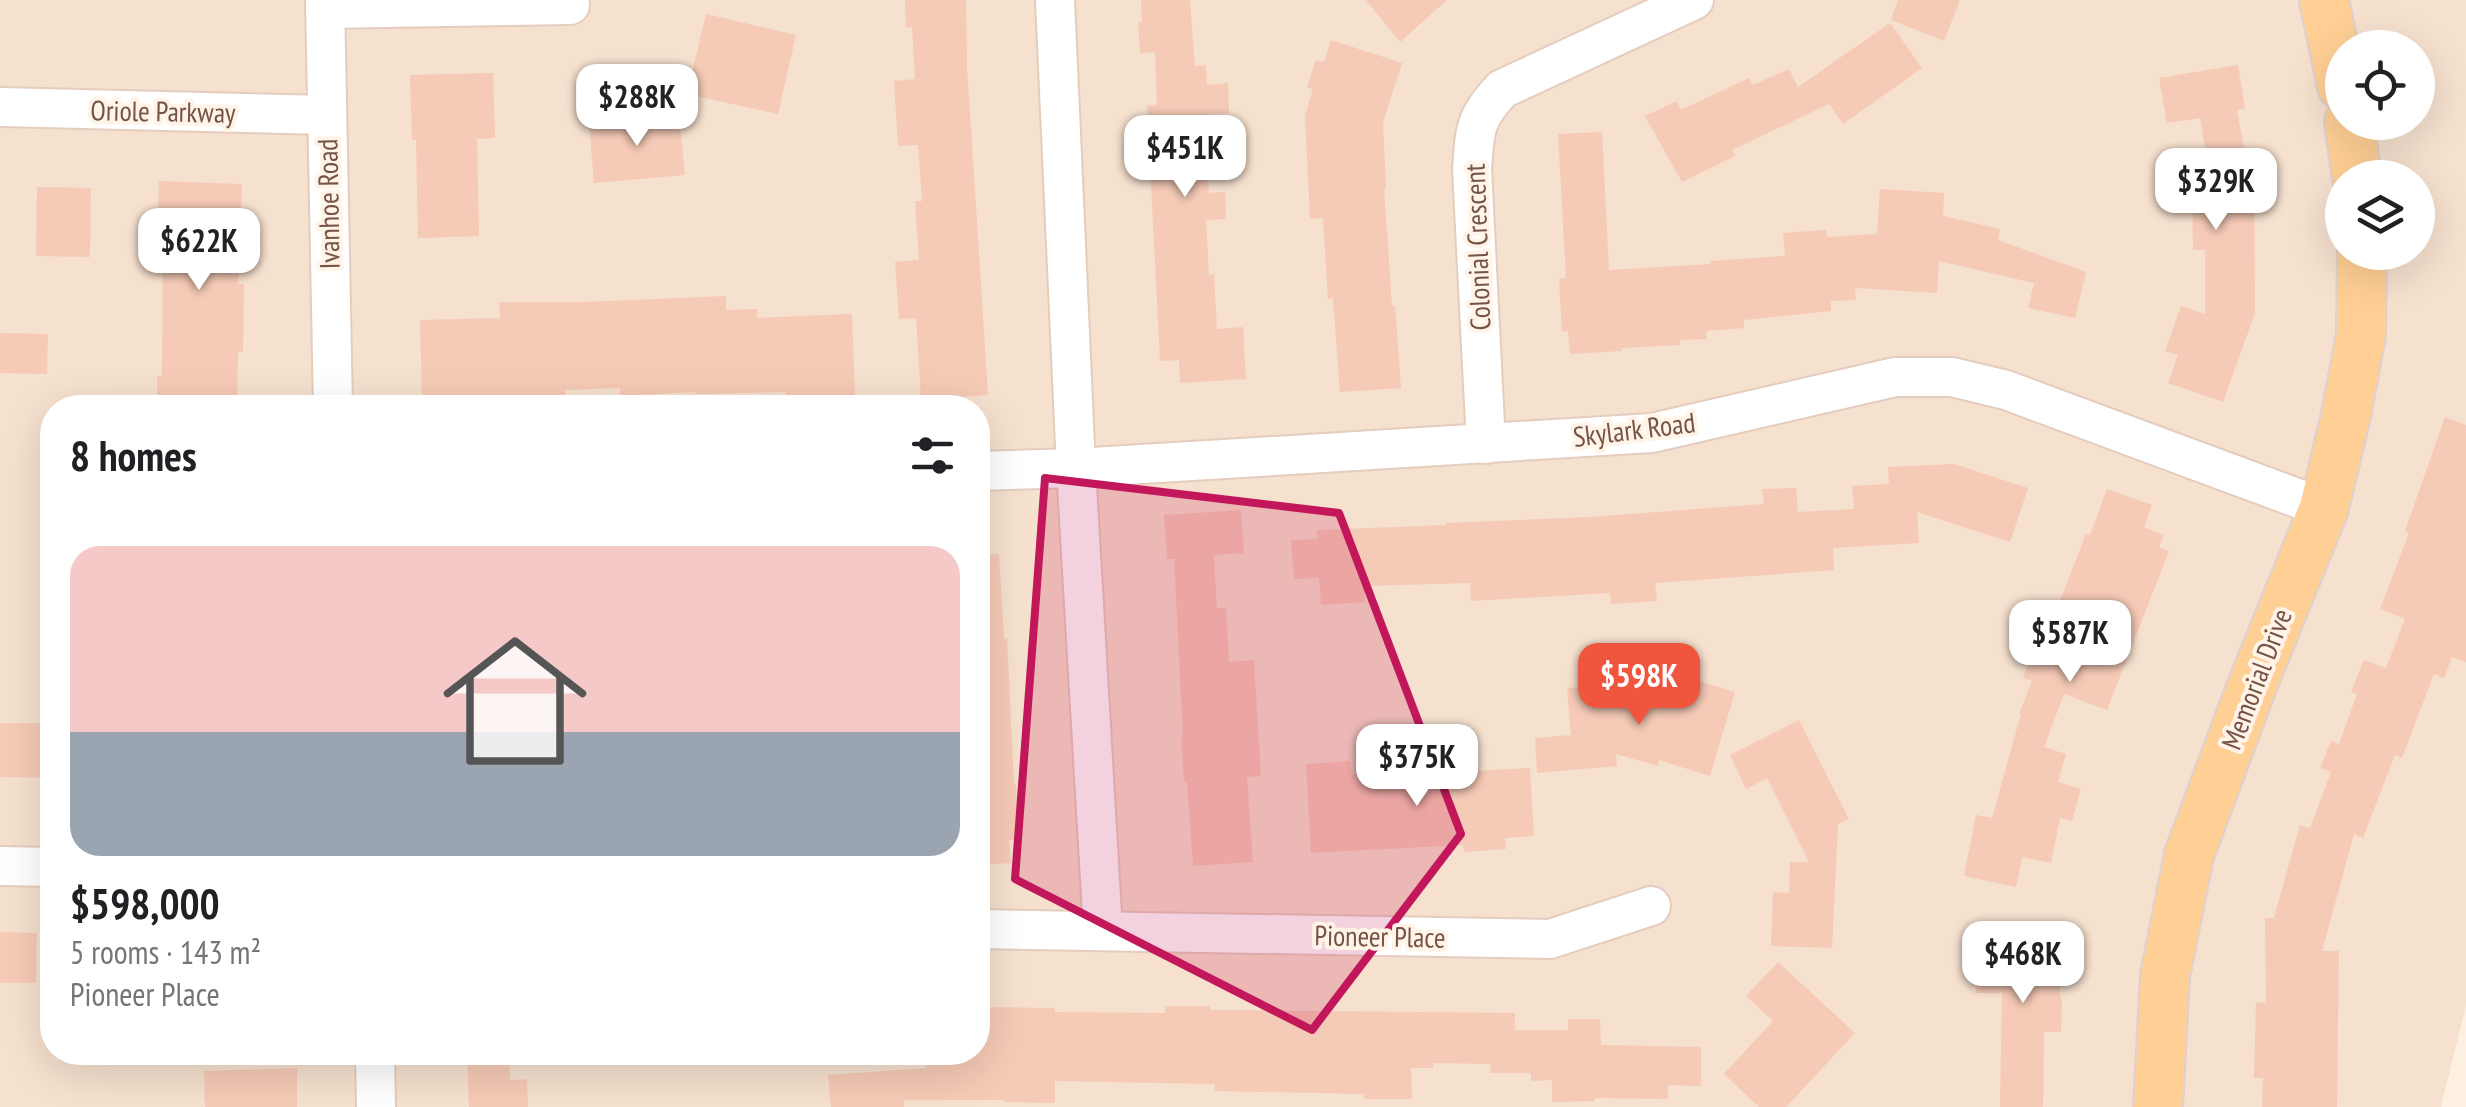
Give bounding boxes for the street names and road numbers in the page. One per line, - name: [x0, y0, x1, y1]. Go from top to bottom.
- street label: Oriole Parkway: [90, 91, 236, 131]
- street label: Ivanhoe Road: [308, 138, 348, 270]
- street label: Colonial Crescent: [1456, 163, 1498, 331]
- street label: Skylark Road: [1571, 403, 1697, 455]
- street label: Memorial Drive: [2212, 603, 2300, 755]
- street label: Pioneer Place: [1314, 916, 1446, 956]

